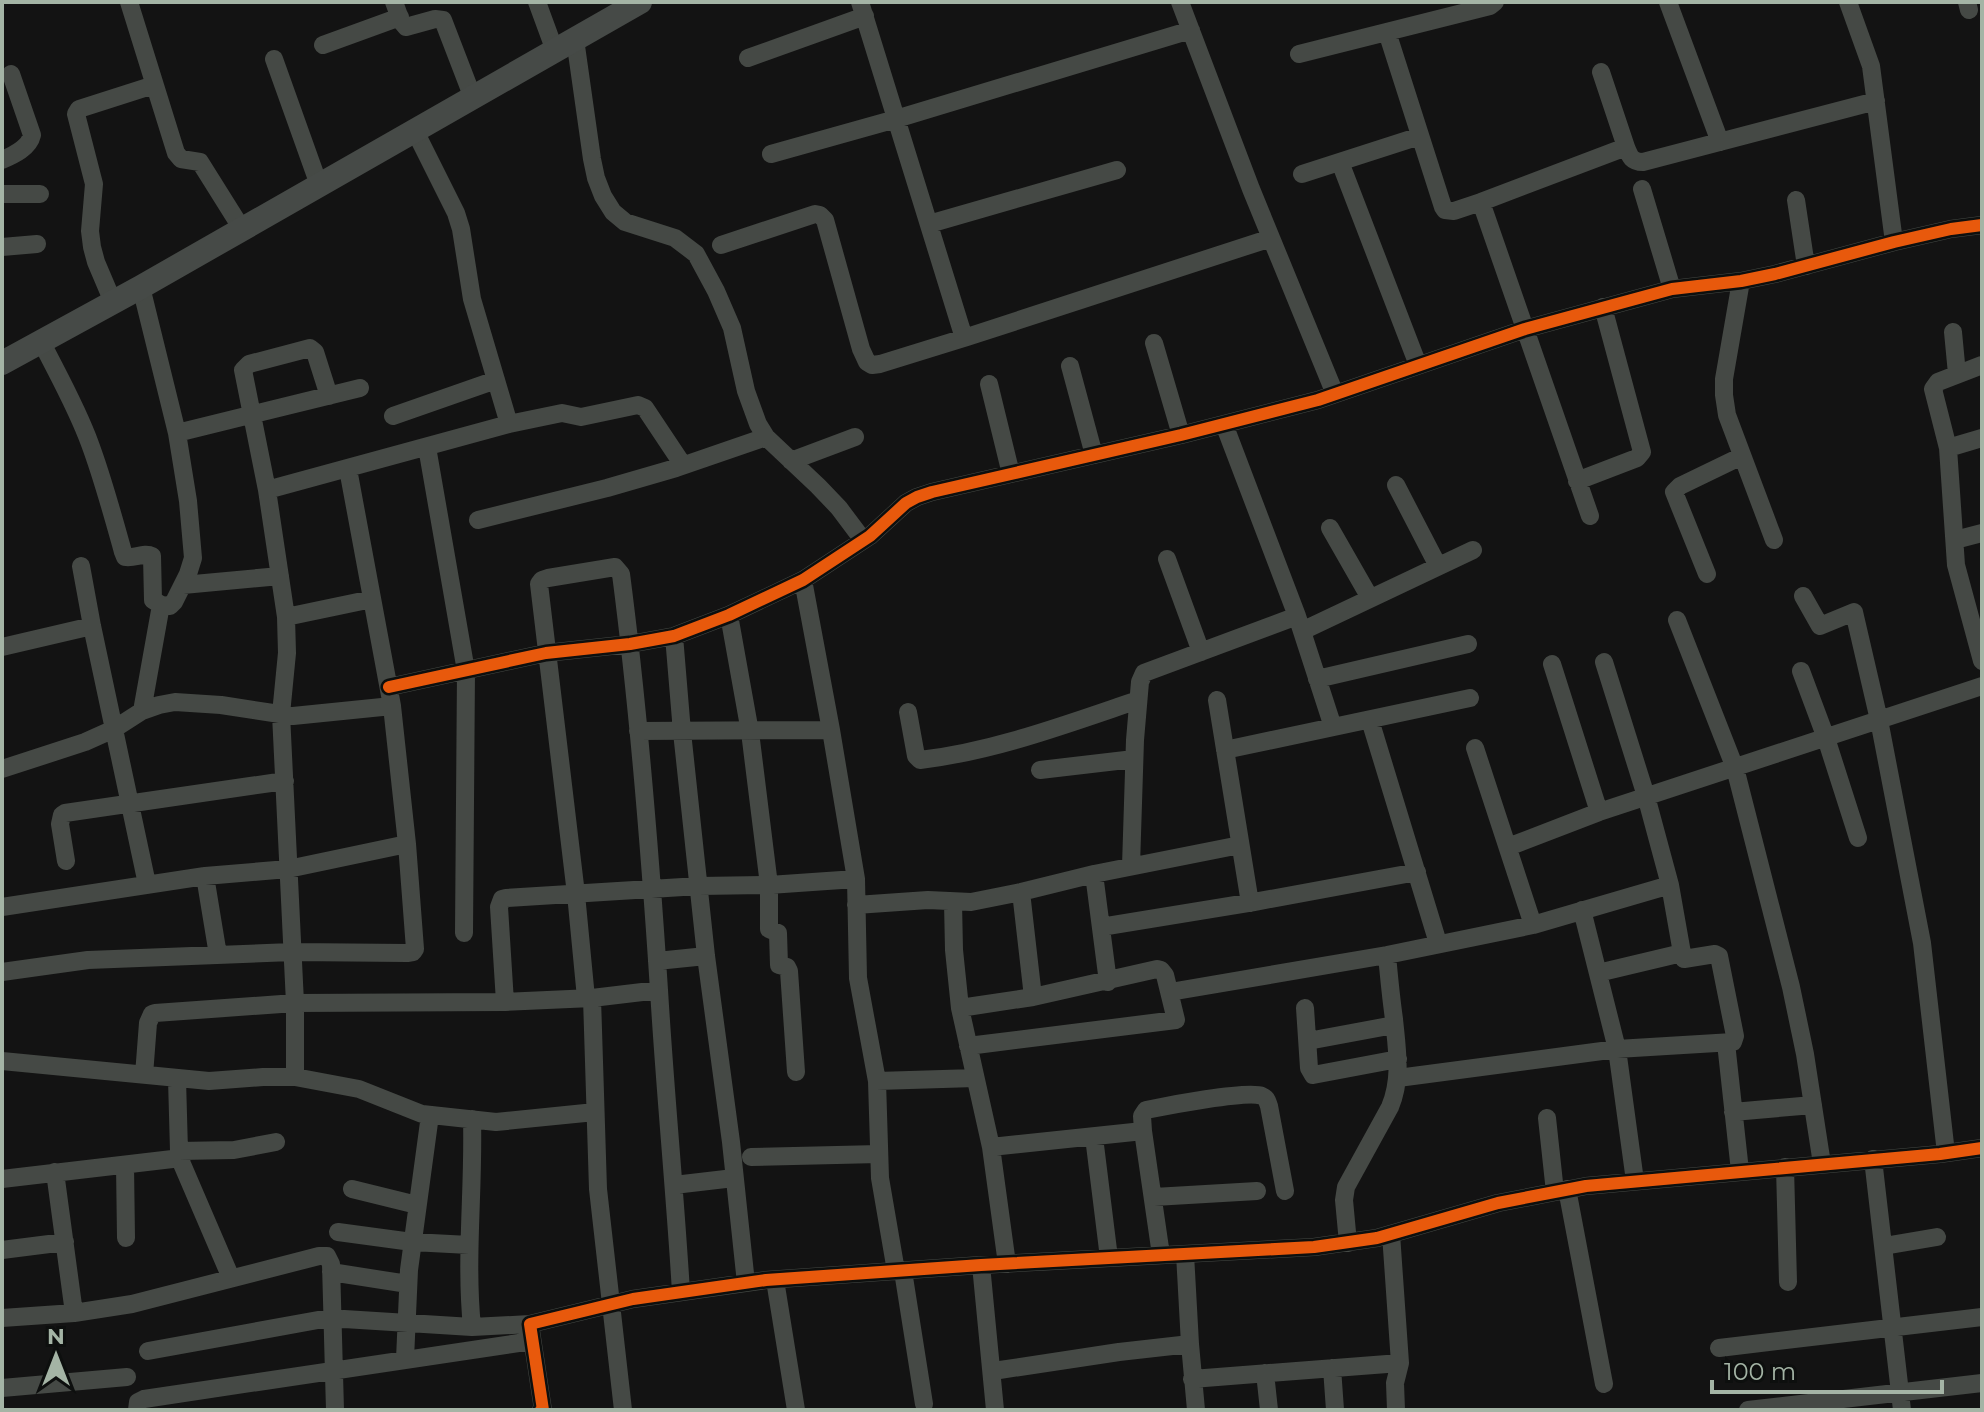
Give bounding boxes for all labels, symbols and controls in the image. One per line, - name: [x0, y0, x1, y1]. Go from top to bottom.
- north arrow: [16, 1316, 96, 1396]
- text: N: [47, 1323, 65, 1350]
- scale bar: [1712, 1344, 1942, 1394]
- text: 100 m: [1724, 1357, 1796, 1386]

